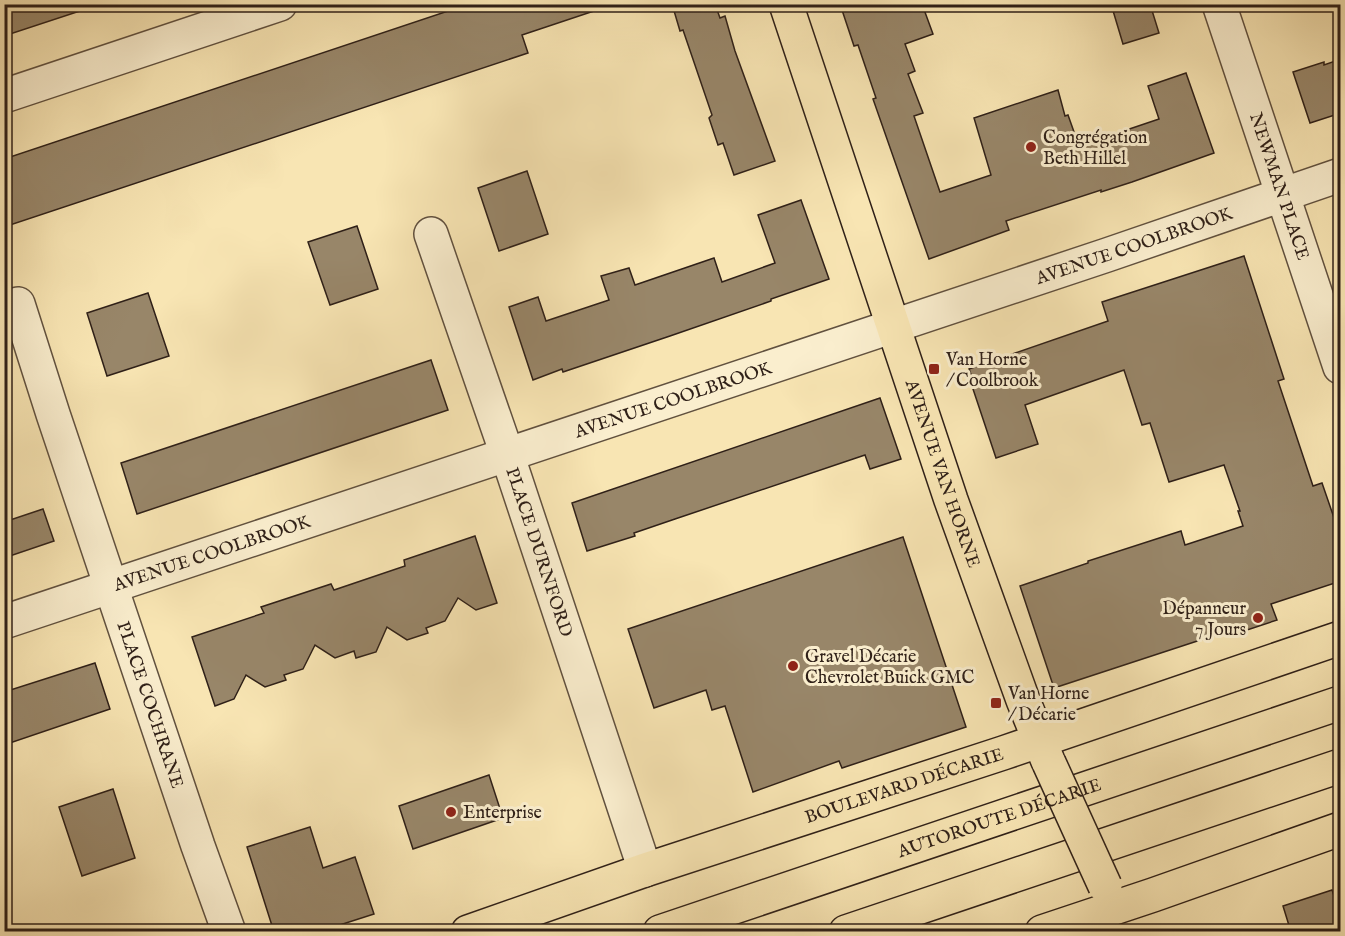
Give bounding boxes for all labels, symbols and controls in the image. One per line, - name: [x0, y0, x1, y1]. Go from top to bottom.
- street label: NEWMAN PLACE: [1243, 110, 1314, 263]
- place label: Congrégation Beth Hillel: [1043, 127, 1148, 171]
- marker: Congrégation Beth Hillel: [1024, 140, 1038, 154]
- street label: AVENUE COOLBROOK: [1032, 203, 1237, 291]
- place label: Van Horne / Coolbrook: [945, 349, 1039, 393]
- street label: AVENUE COOLBROOK: [571, 357, 776, 445]
- marker: Van Horne / Coolbrook: [927, 362, 941, 376]
- street label: AVENUE VAN HORNE: [898, 376, 984, 571]
- street label: PLACE DURNFORD: [499, 465, 577, 640]
- street label: AVENUE COOLBROOK: [110, 511, 315, 598]
- place label: Dépanneur 7 Jours: [1162, 598, 1246, 642]
- marker: Dépanneur 7 Jours: [1251, 611, 1265, 625]
- street label: PLACE COCHRANE: [110, 619, 188, 791]
- place label: Gravel Décarie Chevrolet Buick GMC: [805, 646, 974, 690]
- marker: Gravel Décarie Chevrolet Buick GMC: [786, 659, 800, 673]
- place label: Van Horne / Décarie: [1007, 683, 1089, 727]
- marker: Van Horne / Décarie: [989, 696, 1003, 710]
- street label: BOULEVARD DÉCARIE: [802, 744, 1007, 830]
- street label: AUTOROUTE DÉCARIE: [894, 774, 1104, 864]
- place label: Enterprise: [463, 802, 542, 825]
- marker: Enterprise: [444, 805, 458, 819]

